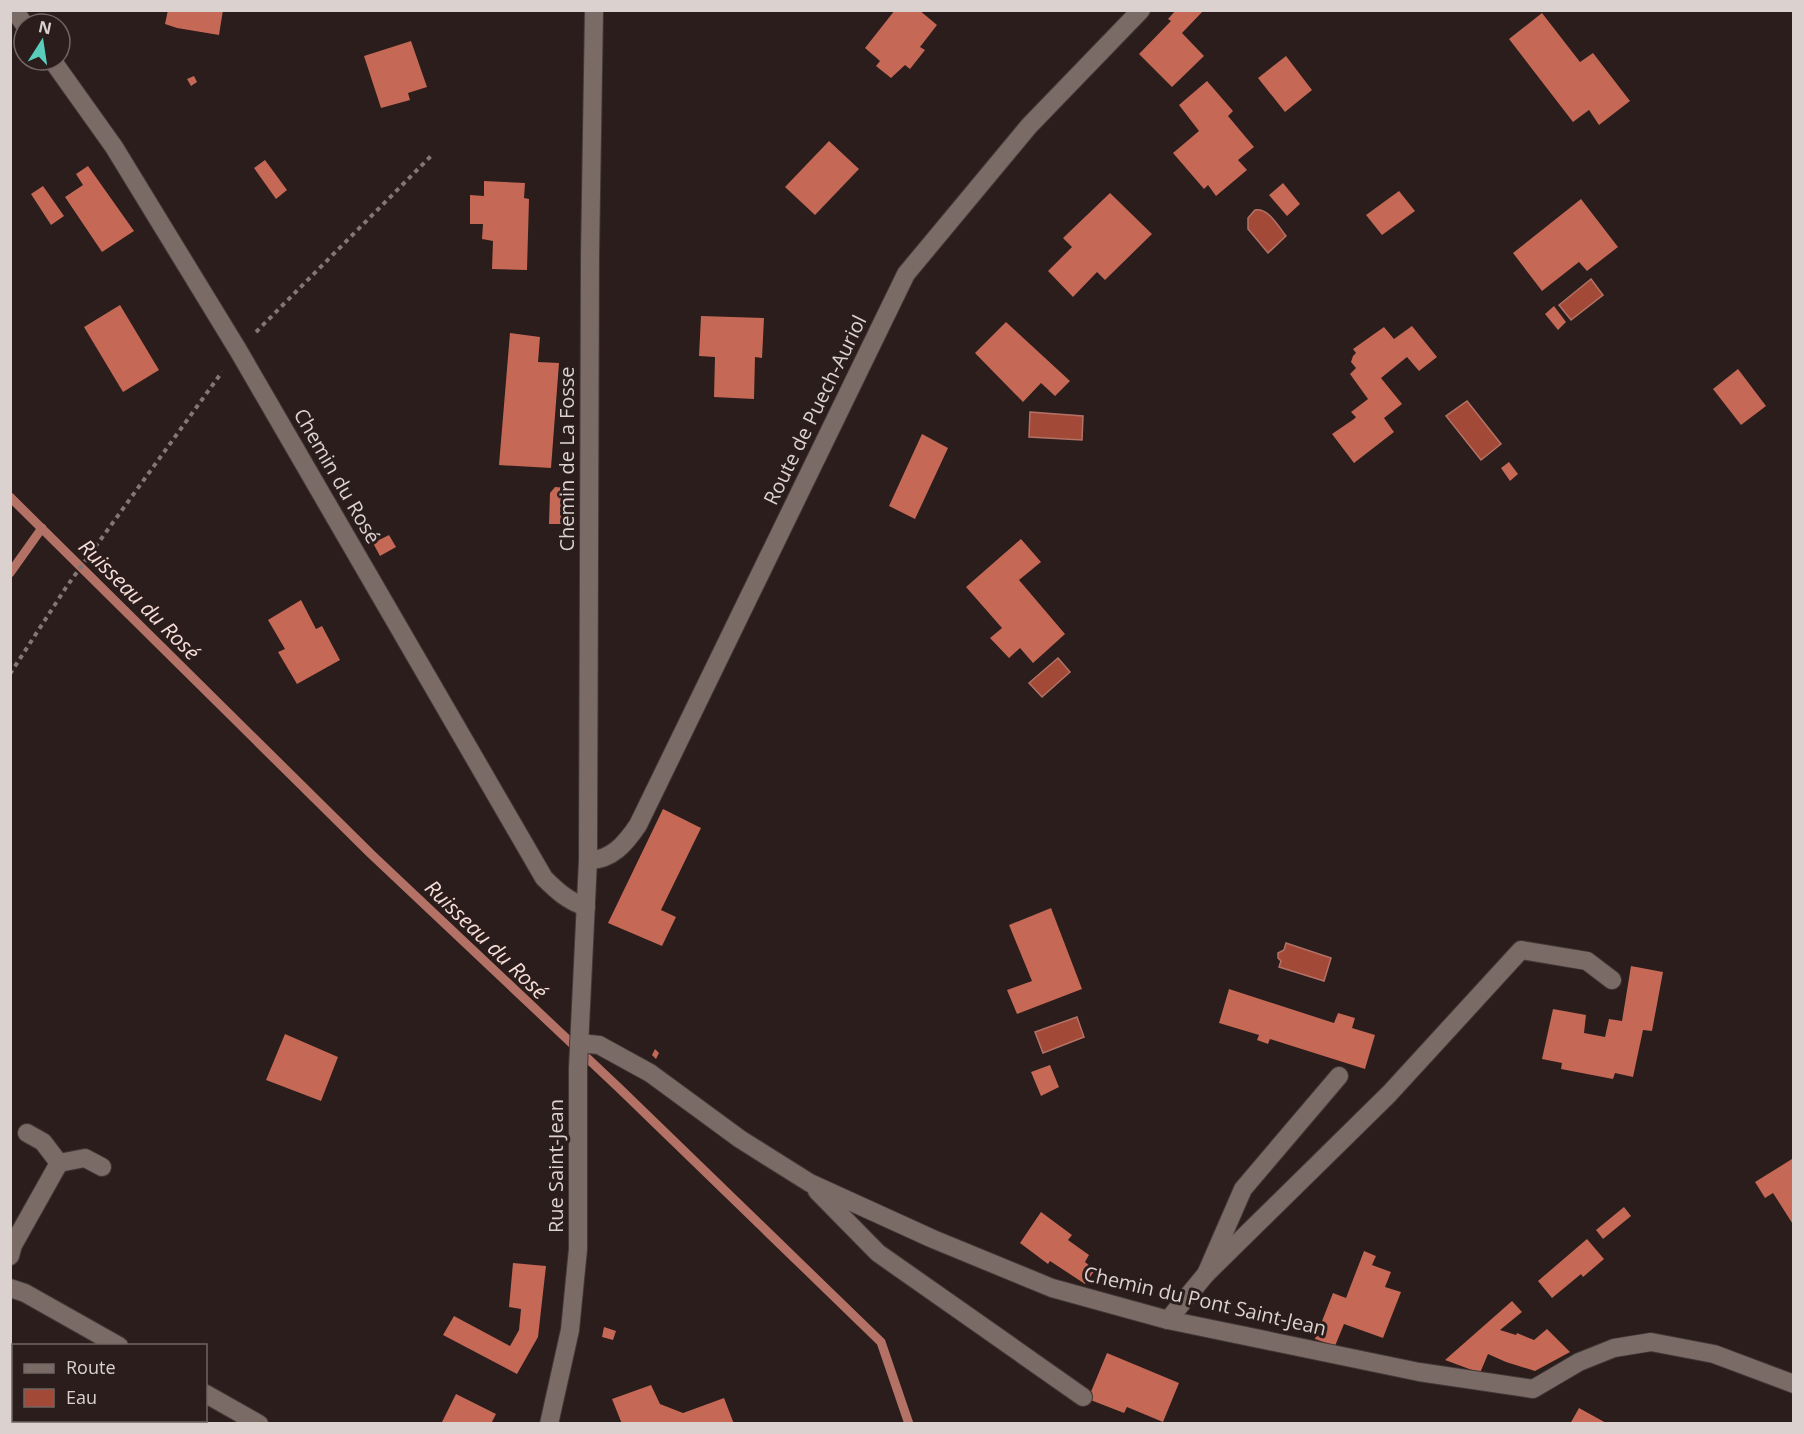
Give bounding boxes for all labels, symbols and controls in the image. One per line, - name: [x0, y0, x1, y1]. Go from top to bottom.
- north arrow: [12, 12, 72, 72]
- text: N: [36, 15, 54, 39]
- street label: Route de Puech-Auriol: [757, 310, 872, 509]
- street label: Chemin de La Fosse: [553, 366, 580, 552]
- street label: Chemin du Rosé: [288, 403, 387, 548]
- water label: Ruisseau du Rosé: [73, 533, 207, 666]
- water label: Ruisseau du Rosé: [419, 873, 555, 1005]
- street label: Rue Saint-Jean: [542, 1099, 569, 1233]
- street label: Chemin du Pont Saint-Jean: [1081, 1259, 1329, 1342]
- legend: [12, 1344, 207, 1422]
- text: Route: [66, 1355, 116, 1379]
- text: Eau: [66, 1385, 97, 1409]

